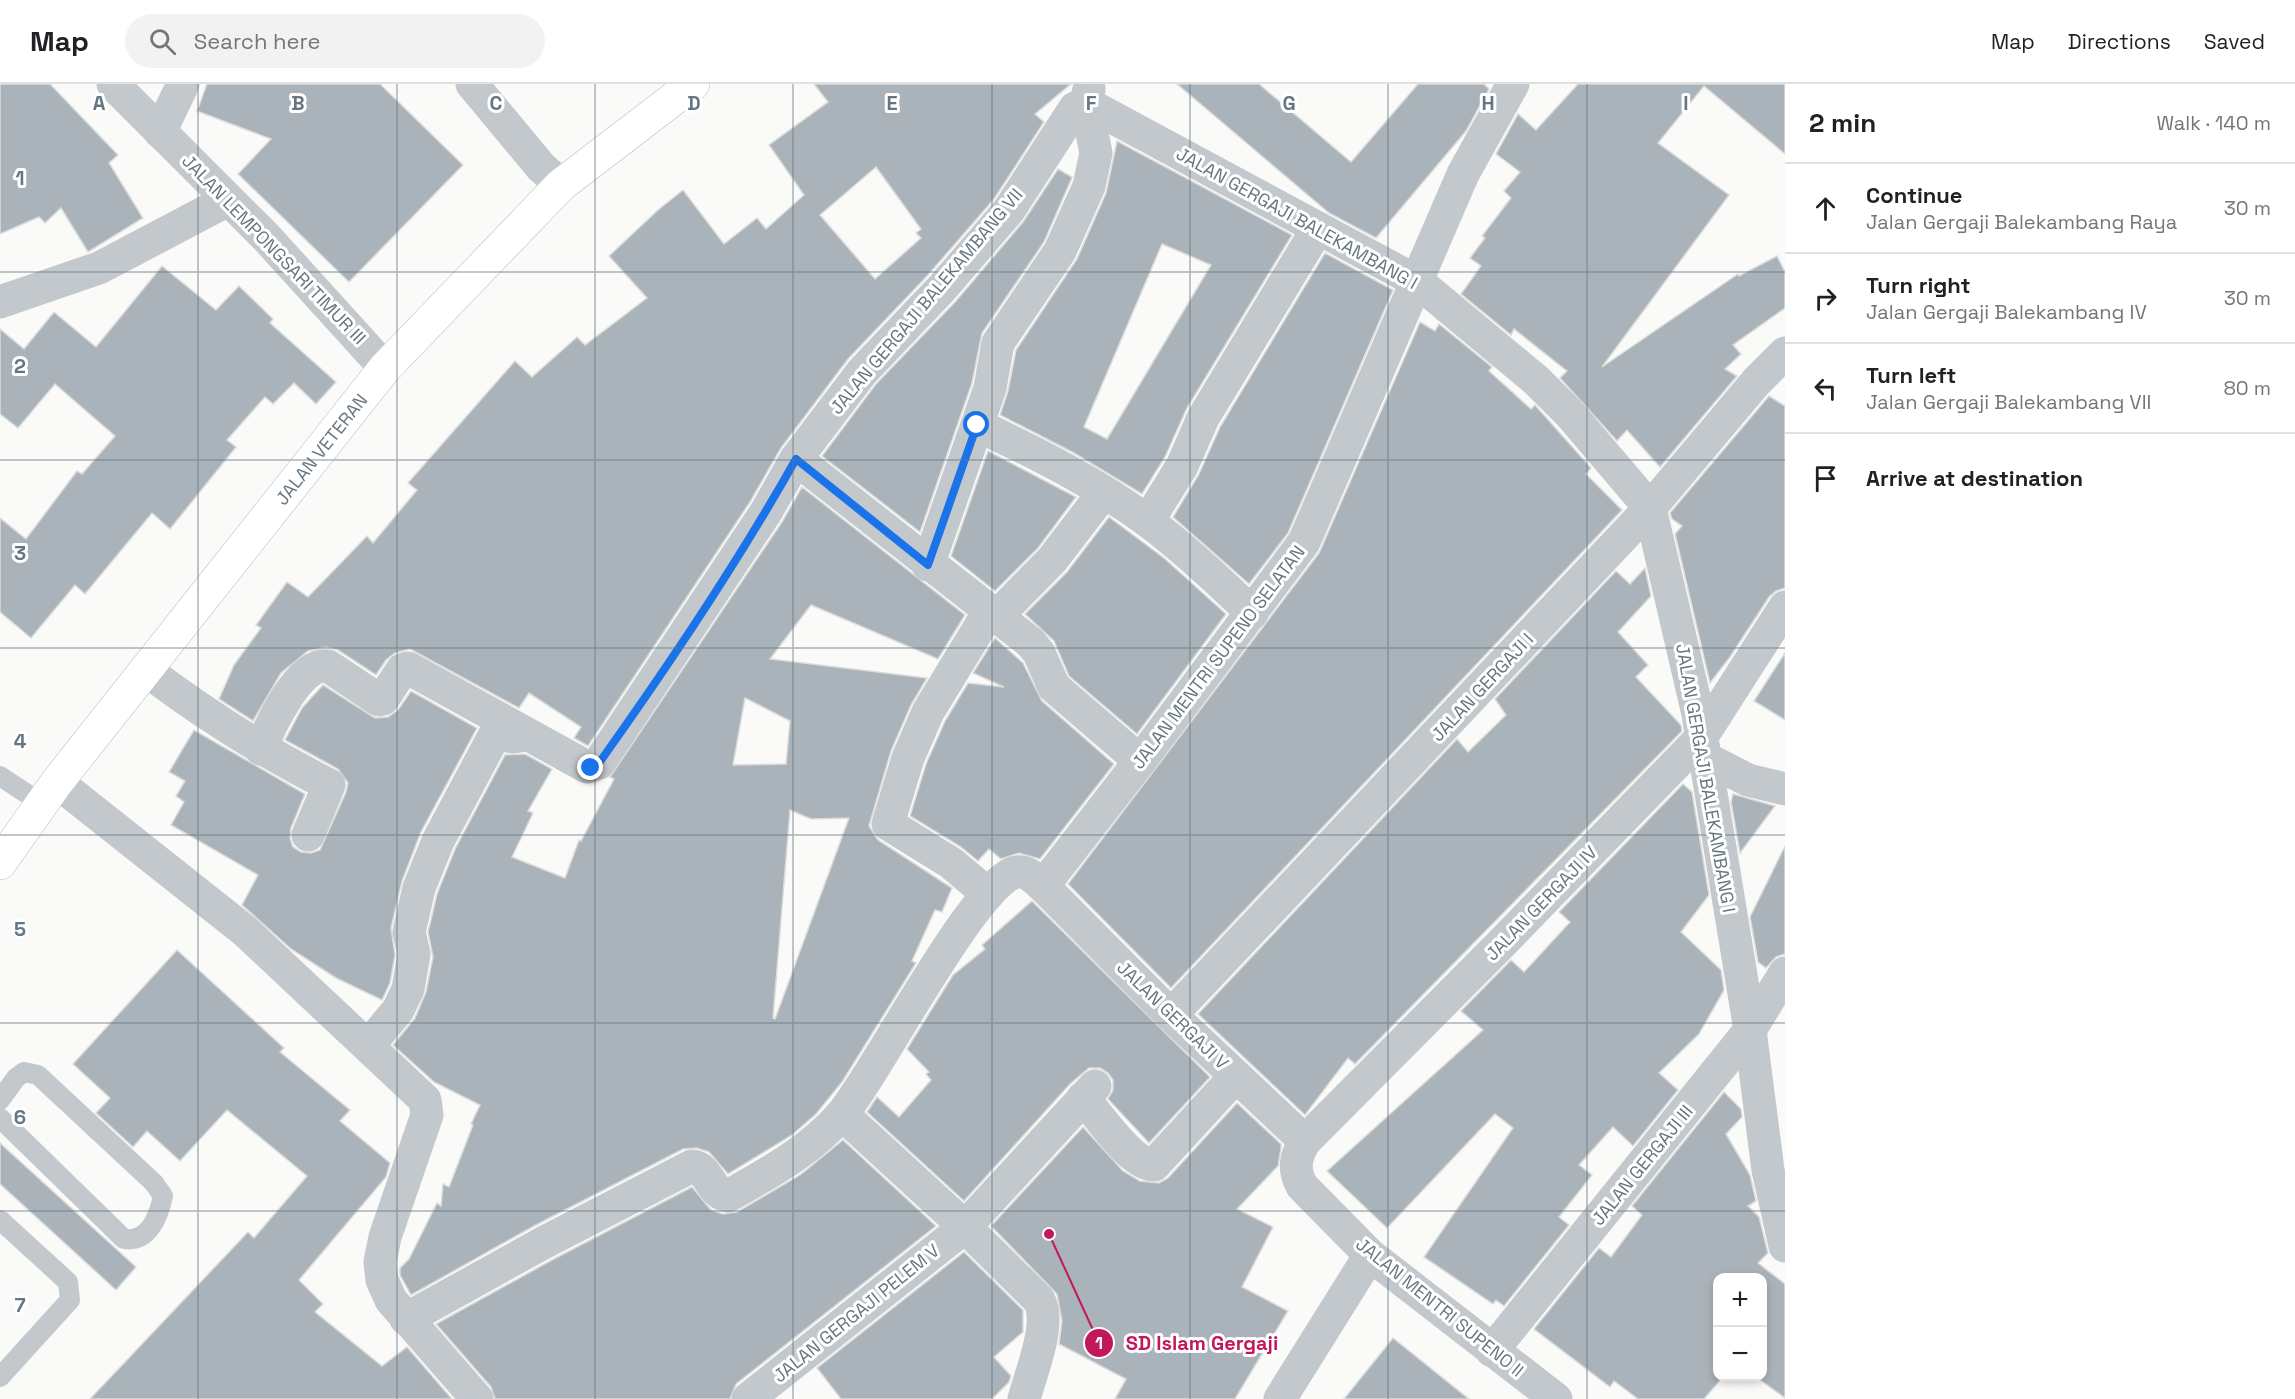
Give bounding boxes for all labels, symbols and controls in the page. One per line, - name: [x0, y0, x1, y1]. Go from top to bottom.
- search box: [125, 14, 545, 68]
- text: Map: [30, 23, 89, 59]
- icon: search: [146, 25, 179, 58]
- text: Search here: [194, 27, 321, 55]
- text: Map: [1991, 28, 2035, 55]
- text: Directions: [2068, 28, 2171, 55]
- text: Saved: [2204, 28, 2265, 55]
- text: A: [93, 90, 106, 116]
- text: B: [291, 90, 305, 116]
- text: C: [490, 90, 503, 116]
- text: D: [687, 90, 701, 116]
- text: E: [886, 90, 898, 116]
- text: F: [1086, 90, 1097, 116]
- text: G: [1282, 90, 1296, 116]
- text: H: [1481, 90, 1495, 116]
- text: I: [1683, 90, 1689, 116]
- text: 2 min: [1809, 106, 1876, 140]
- text: Walk · 140 m: [2157, 110, 2271, 136]
- street label: JALAN GERGAJI BALEKAMBANG I: [1172, 142, 1422, 294]
- street label: JALAN LEMPONGSARI TIMUR III: [177, 149, 371, 349]
- text: 1: [15, 165, 25, 191]
- text: Continue: [1866, 181, 1962, 209]
- street label: JALAN GERGAJI BALEKAMBANG VII: [825, 183, 1027, 419]
- icon: ahead: [1809, 192, 1842, 225]
- text: 30 m: [2224, 195, 2271, 221]
- text: Jalan Gergaji Balekambang Raya: [1866, 209, 2177, 235]
- text: Turn right: [1866, 271, 1971, 299]
- icon: right: [1809, 282, 1842, 315]
- text: 30 m: [2224, 285, 2271, 311]
- text: Jalan Gergaji Balekambang IV: [1866, 299, 2147, 325]
- text: 2: [14, 353, 26, 379]
- text: Turn left: [1866, 361, 1956, 389]
- icon: left: [1809, 372, 1842, 405]
- text: 80 m: [2223, 375, 2271, 401]
- street label: JALAN VETERAN: [270, 389, 372, 509]
- text: Jalan Gergaji Balekambang VII: [1866, 389, 2151, 415]
- route start: [963, 411, 989, 437]
- icon: arrive: [1809, 462, 1842, 495]
- text: Arrive at destination: [1866, 464, 2083, 492]
- text: 3: [14, 540, 26, 566]
- street label: JALAN MENTRI SUPENO SELATAN: [1126, 541, 1310, 773]
- street label: JALAN GERGAJI I: [1426, 628, 1538, 746]
- street label: JALAN GERGAJI BALEKAMBANG I: [1671, 642, 1741, 914]
- text: 4: [14, 728, 27, 754]
- route end: [577, 754, 603, 780]
- street label: JALAN GERGAJI IV: [1480, 841, 1602, 965]
- text: 5: [14, 916, 26, 942]
- street label: JALAN GERGAJI V: [1112, 956, 1234, 1074]
- street label: JALAN GERGAJI III: [1586, 1100, 1698, 1230]
- text: 6: [14, 1104, 26, 1130]
- street label: JALAN MENTRI SUPENO II: [1351, 1232, 1529, 1382]
- street label: JALAN GERGAJI PELEM V: [768, 1239, 944, 1387]
- map controls: [1713, 1273, 1767, 1381]
- button: +: [1713, 1273, 1767, 1327]
- text: 7: [14, 1292, 26, 1318]
- callout: SD Islam Gergaji: [1084, 1324, 1290, 1362]
- button: −: [1713, 1327, 1767, 1381]
- text: SD Islam Gergaji: [1126, 1330, 1278, 1356]
- text: 1: [1095, 1331, 1103, 1354]

